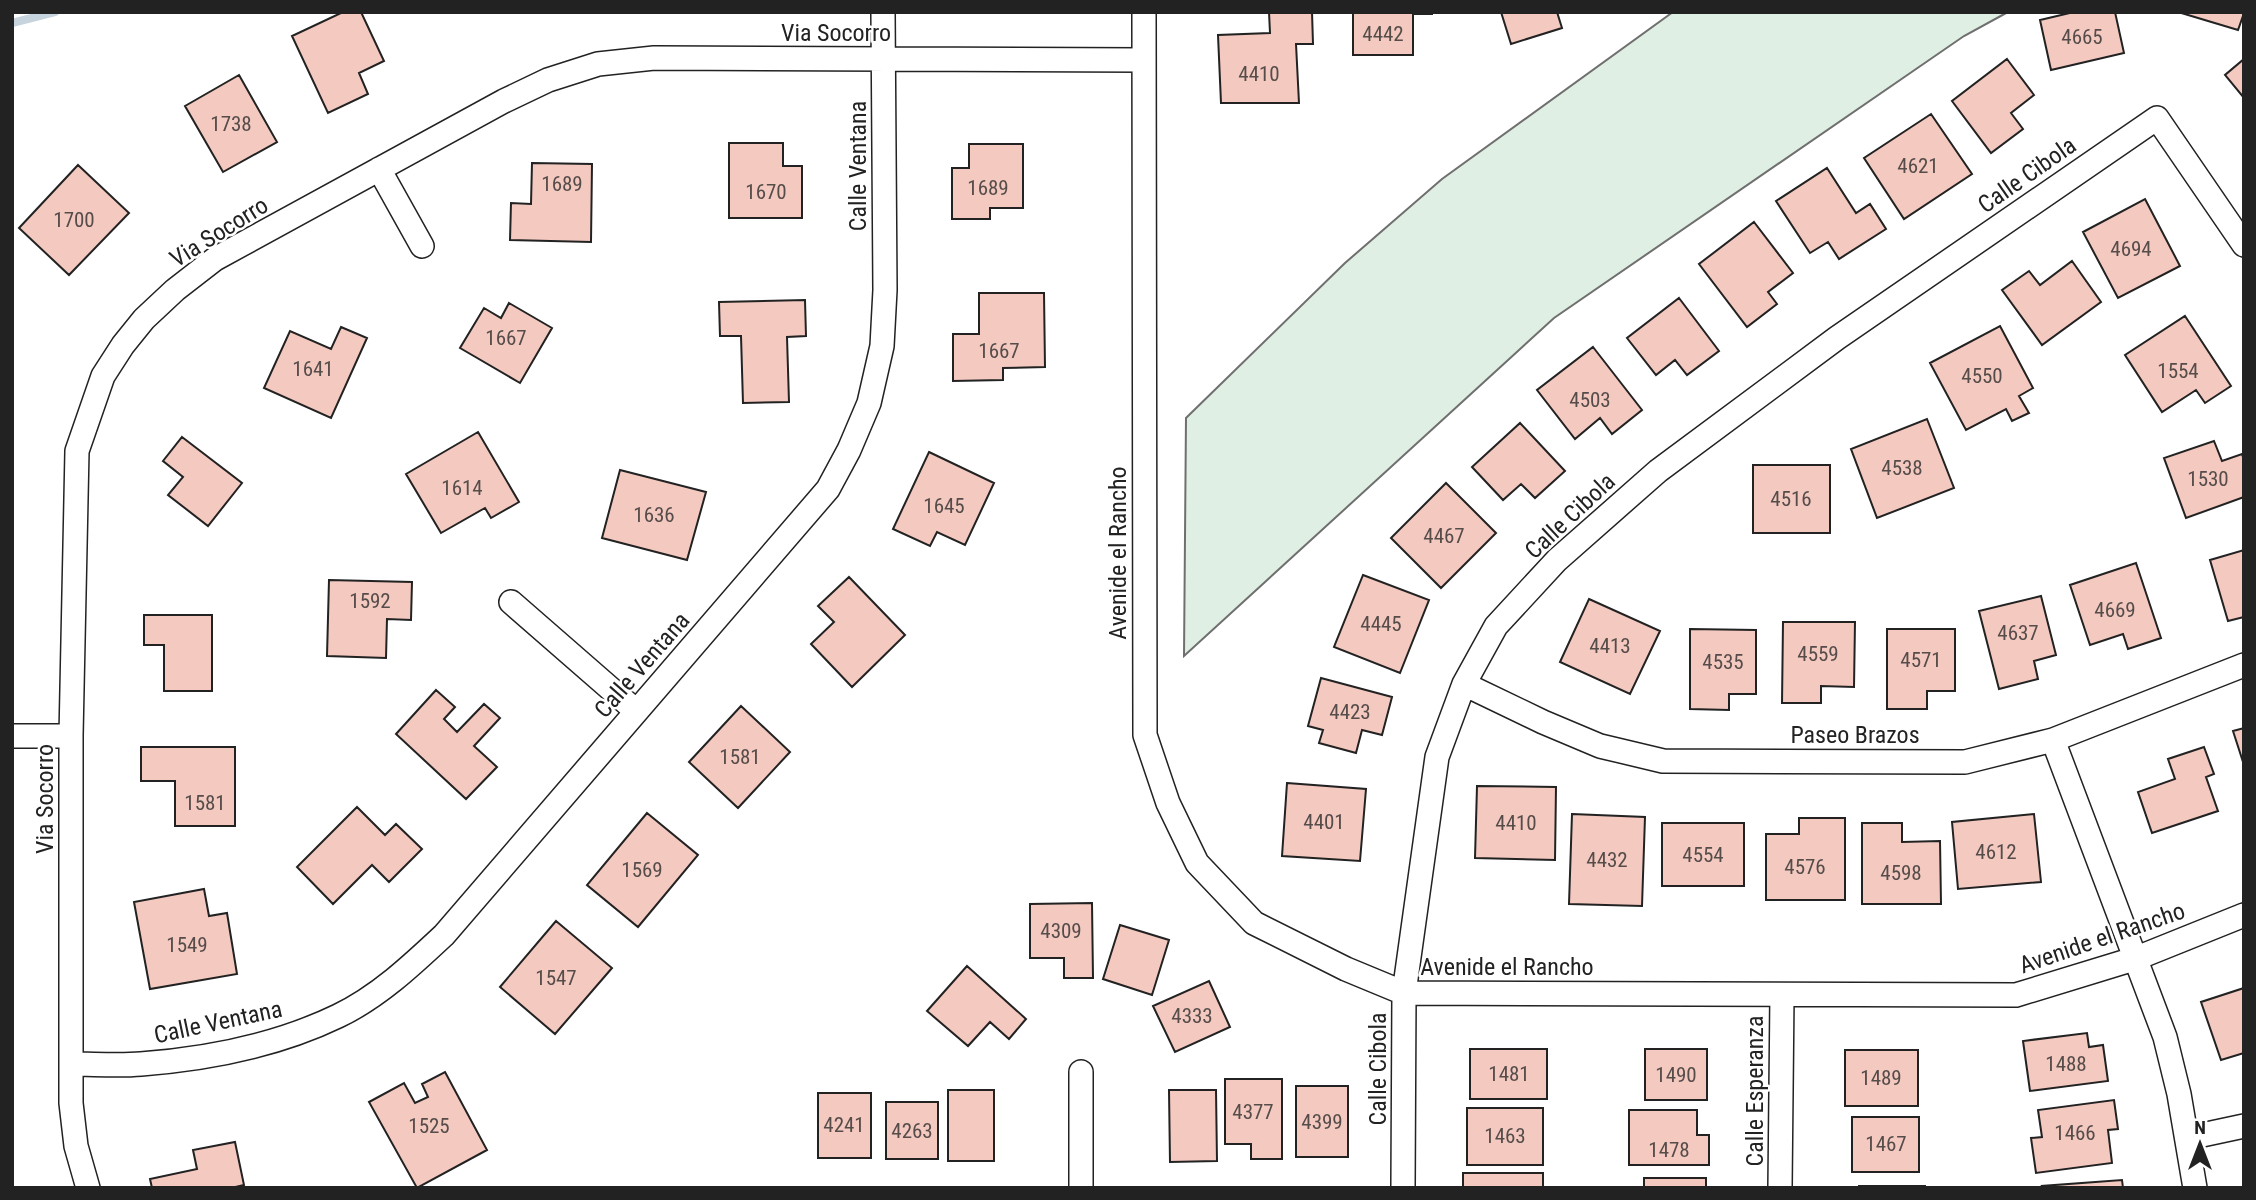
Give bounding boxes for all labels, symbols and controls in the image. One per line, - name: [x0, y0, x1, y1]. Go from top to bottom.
- street label: Via Socorro: [781, 19, 891, 47]
- house number: 4442: [1362, 22, 1404, 46]
- house number: 4665: [2061, 25, 2103, 49]
- house number: 4410: [1238, 62, 1280, 86]
- street label: Calle Ventana: [844, 101, 872, 231]
- house number: 1738: [210, 112, 252, 136]
- street label: Calle Cibola: [1973, 131, 2081, 219]
- house number: 4621: [1897, 154, 1939, 178]
- house number: 1689: [541, 172, 583, 196]
- house number: 1689: [967, 176, 1009, 200]
- house number: 1670: [745, 180, 787, 204]
- street label: Via Socorro: [165, 191, 273, 273]
- house number: 1700: [53, 208, 95, 232]
- house number: 4694: [2110, 237, 2152, 261]
- house number: 1667: [485, 326, 527, 350]
- house number: 1667: [978, 339, 1020, 363]
- house number: 1641: [292, 357, 334, 381]
- house number: 1554: [2157, 359, 2199, 383]
- house number: 4550: [1961, 364, 2003, 388]
- house number: 4503: [1569, 388, 1611, 412]
- house number: 4538: [1881, 456, 1923, 480]
- street label: Avenide el Rancho: [1104, 466, 1132, 640]
- street label: Calle Cibola: [1519, 467, 1621, 565]
- house number: 1530: [2187, 467, 2229, 491]
- house number: 1614: [441, 476, 483, 500]
- house number: 4516: [1770, 487, 1812, 511]
- house number: 1645: [923, 494, 965, 518]
- house number: 1636: [633, 503, 675, 527]
- house number: 4467: [1423, 524, 1465, 548]
- house number: 1592: [349, 589, 391, 613]
- house number: 4669: [2094, 598, 2136, 622]
- street label: Calle Ventana: [589, 607, 695, 723]
- house number: 4445: [1360, 612, 1402, 636]
- house number: 4637: [1997, 621, 2039, 645]
- house number: 4413: [1589, 634, 1631, 658]
- house number: 4559: [1797, 642, 1839, 666]
- house number: 4571: [1900, 648, 1942, 672]
- house number: 4535: [1702, 650, 1744, 674]
- house number: 4423: [1329, 700, 1371, 724]
- street label: Paseo Brazos: [1790, 721, 1920, 749]
- street label: Via Socorro: [31, 744, 59, 854]
- house number: 1581: [719, 745, 761, 769]
- house number: 1581: [184, 791, 226, 815]
- house number: 4401: [1303, 810, 1345, 834]
- house number: 4410: [1495, 811, 1537, 835]
- house number: 4612: [1975, 840, 2017, 864]
- house number: 4554: [1682, 843, 1724, 867]
- house number: 4432: [1586, 848, 1628, 872]
- house number: 4576: [1784, 855, 1826, 879]
- house number: 1569: [621, 858, 663, 882]
- house number: 4598: [1880, 861, 1922, 885]
- street label: Avenide el Rancho: [2016, 897, 2188, 979]
- house number: 4309: [1040, 919, 1082, 943]
- house number: 1549: [166, 933, 208, 957]
- street label: Avenide el Rancho: [1420, 953, 1594, 981]
- house number: 1547: [535, 966, 577, 990]
- street label: Calle Ventana: [151, 995, 285, 1049]
- house number: 4333: [1171, 1004, 1213, 1028]
- street label: Calle Cibola: [1364, 1013, 1392, 1125]
- street label: Calle Esperanza: [1741, 1016, 1769, 1166]
- house number: 1488: [2045, 1052, 2087, 1076]
- house number: 1481: [1488, 1062, 1530, 1086]
- house number: 1490: [1655, 1063, 1697, 1087]
- house number: 1489: [1860, 1066, 1902, 1090]
- house number: 4377: [1232, 1100, 1274, 1124]
- north arrow: [2165, 1109, 2235, 1179]
- house number: 4399: [1301, 1110, 1343, 1134]
- house number: 4241: [823, 1113, 865, 1137]
- house number: 1525: [408, 1114, 450, 1138]
- text: N: [2194, 1116, 2206, 1139]
- house number: 4263: [891, 1119, 933, 1143]
- house number: 1466: [2054, 1121, 2096, 1145]
- house number: 1463: [1484, 1124, 1526, 1148]
- house number: 1467: [1865, 1132, 1907, 1156]
- house number: 1478: [1648, 1138, 1690, 1162]

